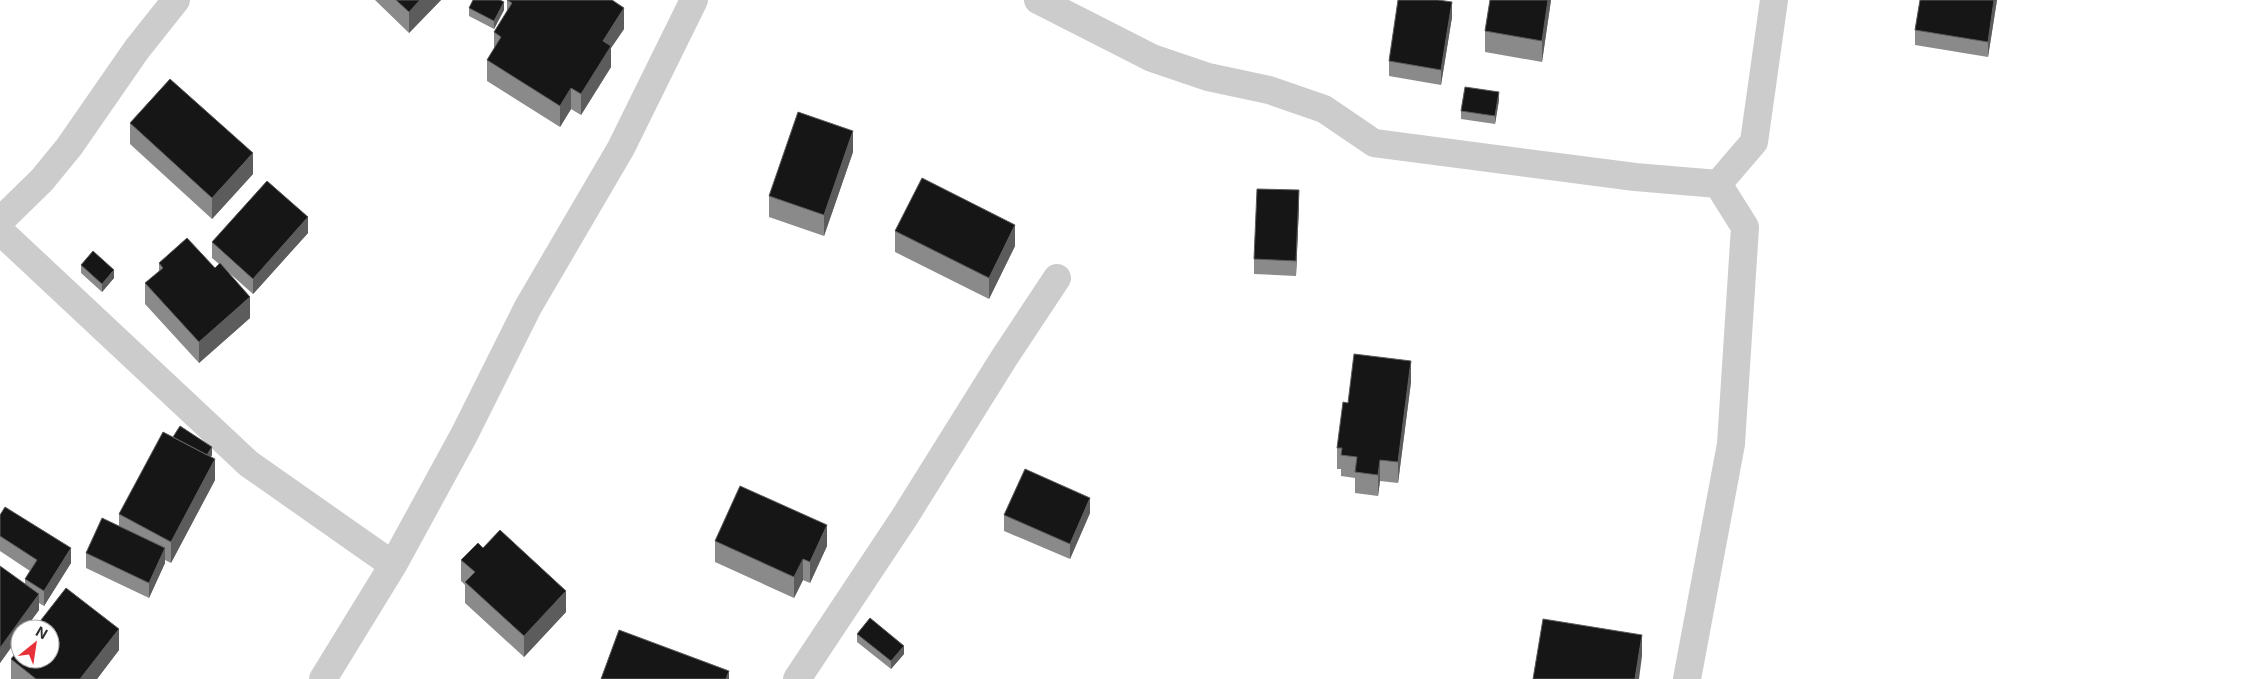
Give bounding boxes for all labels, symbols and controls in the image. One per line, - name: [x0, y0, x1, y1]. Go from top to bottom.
- north arrow: [10, 619, 60, 669]
- text: N: [33, 622, 51, 642]

